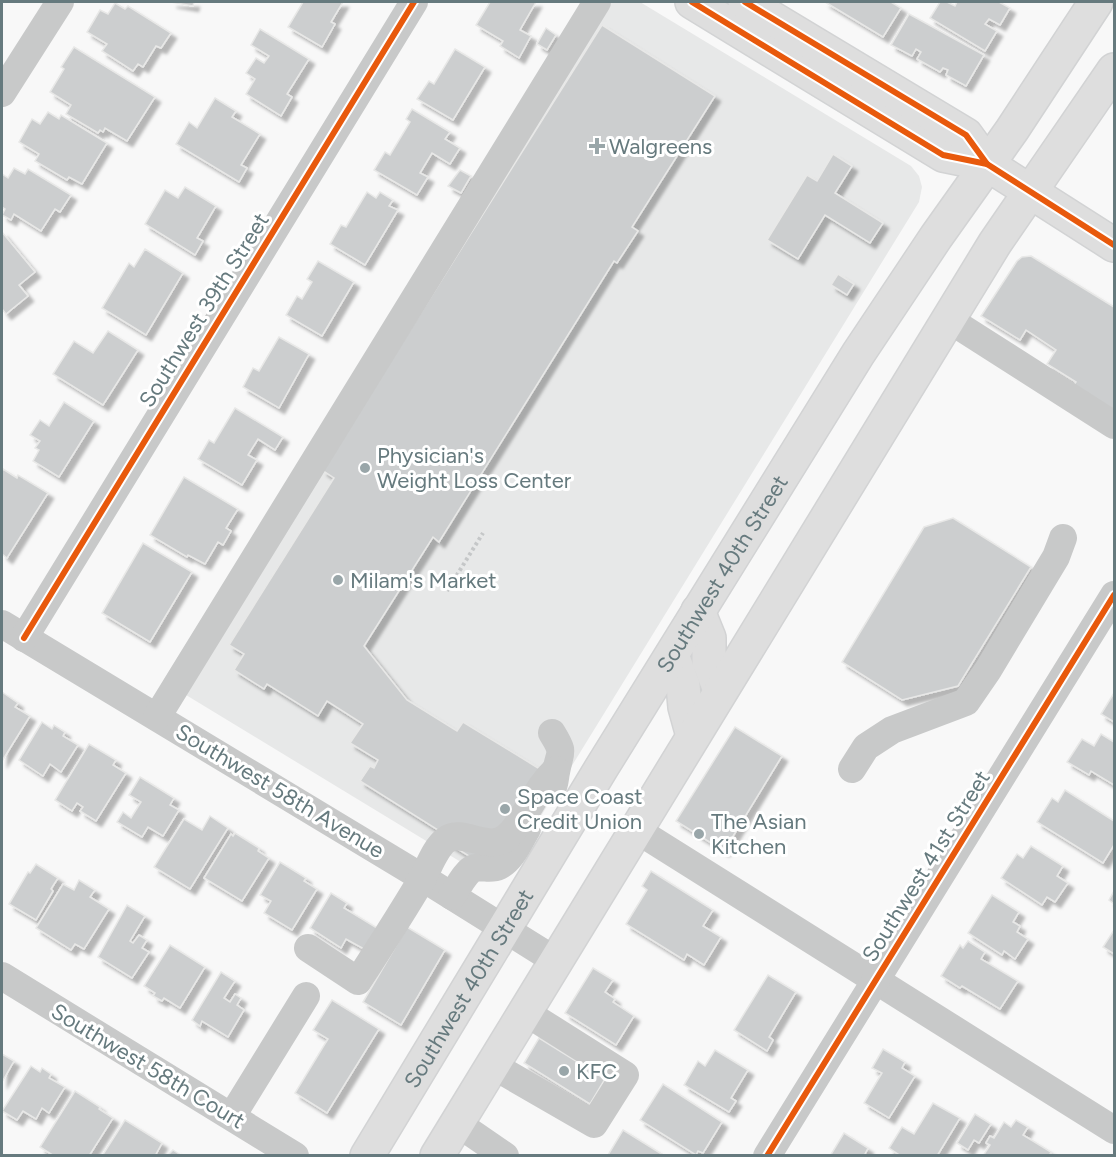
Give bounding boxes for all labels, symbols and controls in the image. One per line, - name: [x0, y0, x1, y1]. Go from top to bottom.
- place label: Walgreens: [609, 133, 712, 160]
- marker: Walgreens: [590, 139, 604, 153]
- street label: Southwest 39th Street: [133, 208, 275, 412]
- place label: Physician's Weight Loss Center: [377, 442, 572, 494]
- marker: Physician's Weight Loss Center: [358, 461, 372, 475]
- street label: Southwest 40th Street: [650, 470, 793, 677]
- place label: Milam's Market: [350, 567, 497, 594]
- marker: Milam's Market: [331, 573, 345, 587]
- street label: Southwest 58th Avenue: [171, 718, 389, 864]
- street label: Southwest 41st Street: [856, 765, 996, 967]
- place label: Space Coast Credit Union: [517, 783, 643, 835]
- marker: Space Coast Credit Union: [498, 802, 512, 816]
- place label: The Asian Kitchen: [711, 808, 807, 860]
- marker: The Asian Kitchen: [692, 827, 706, 841]
- street label: Southwest 40th Street: [398, 884, 539, 1093]
- street label: Southwest 58th Court: [46, 998, 250, 1134]
- place label: KFC: [576, 1058, 617, 1085]
- marker: KFC: [557, 1064, 571, 1078]

